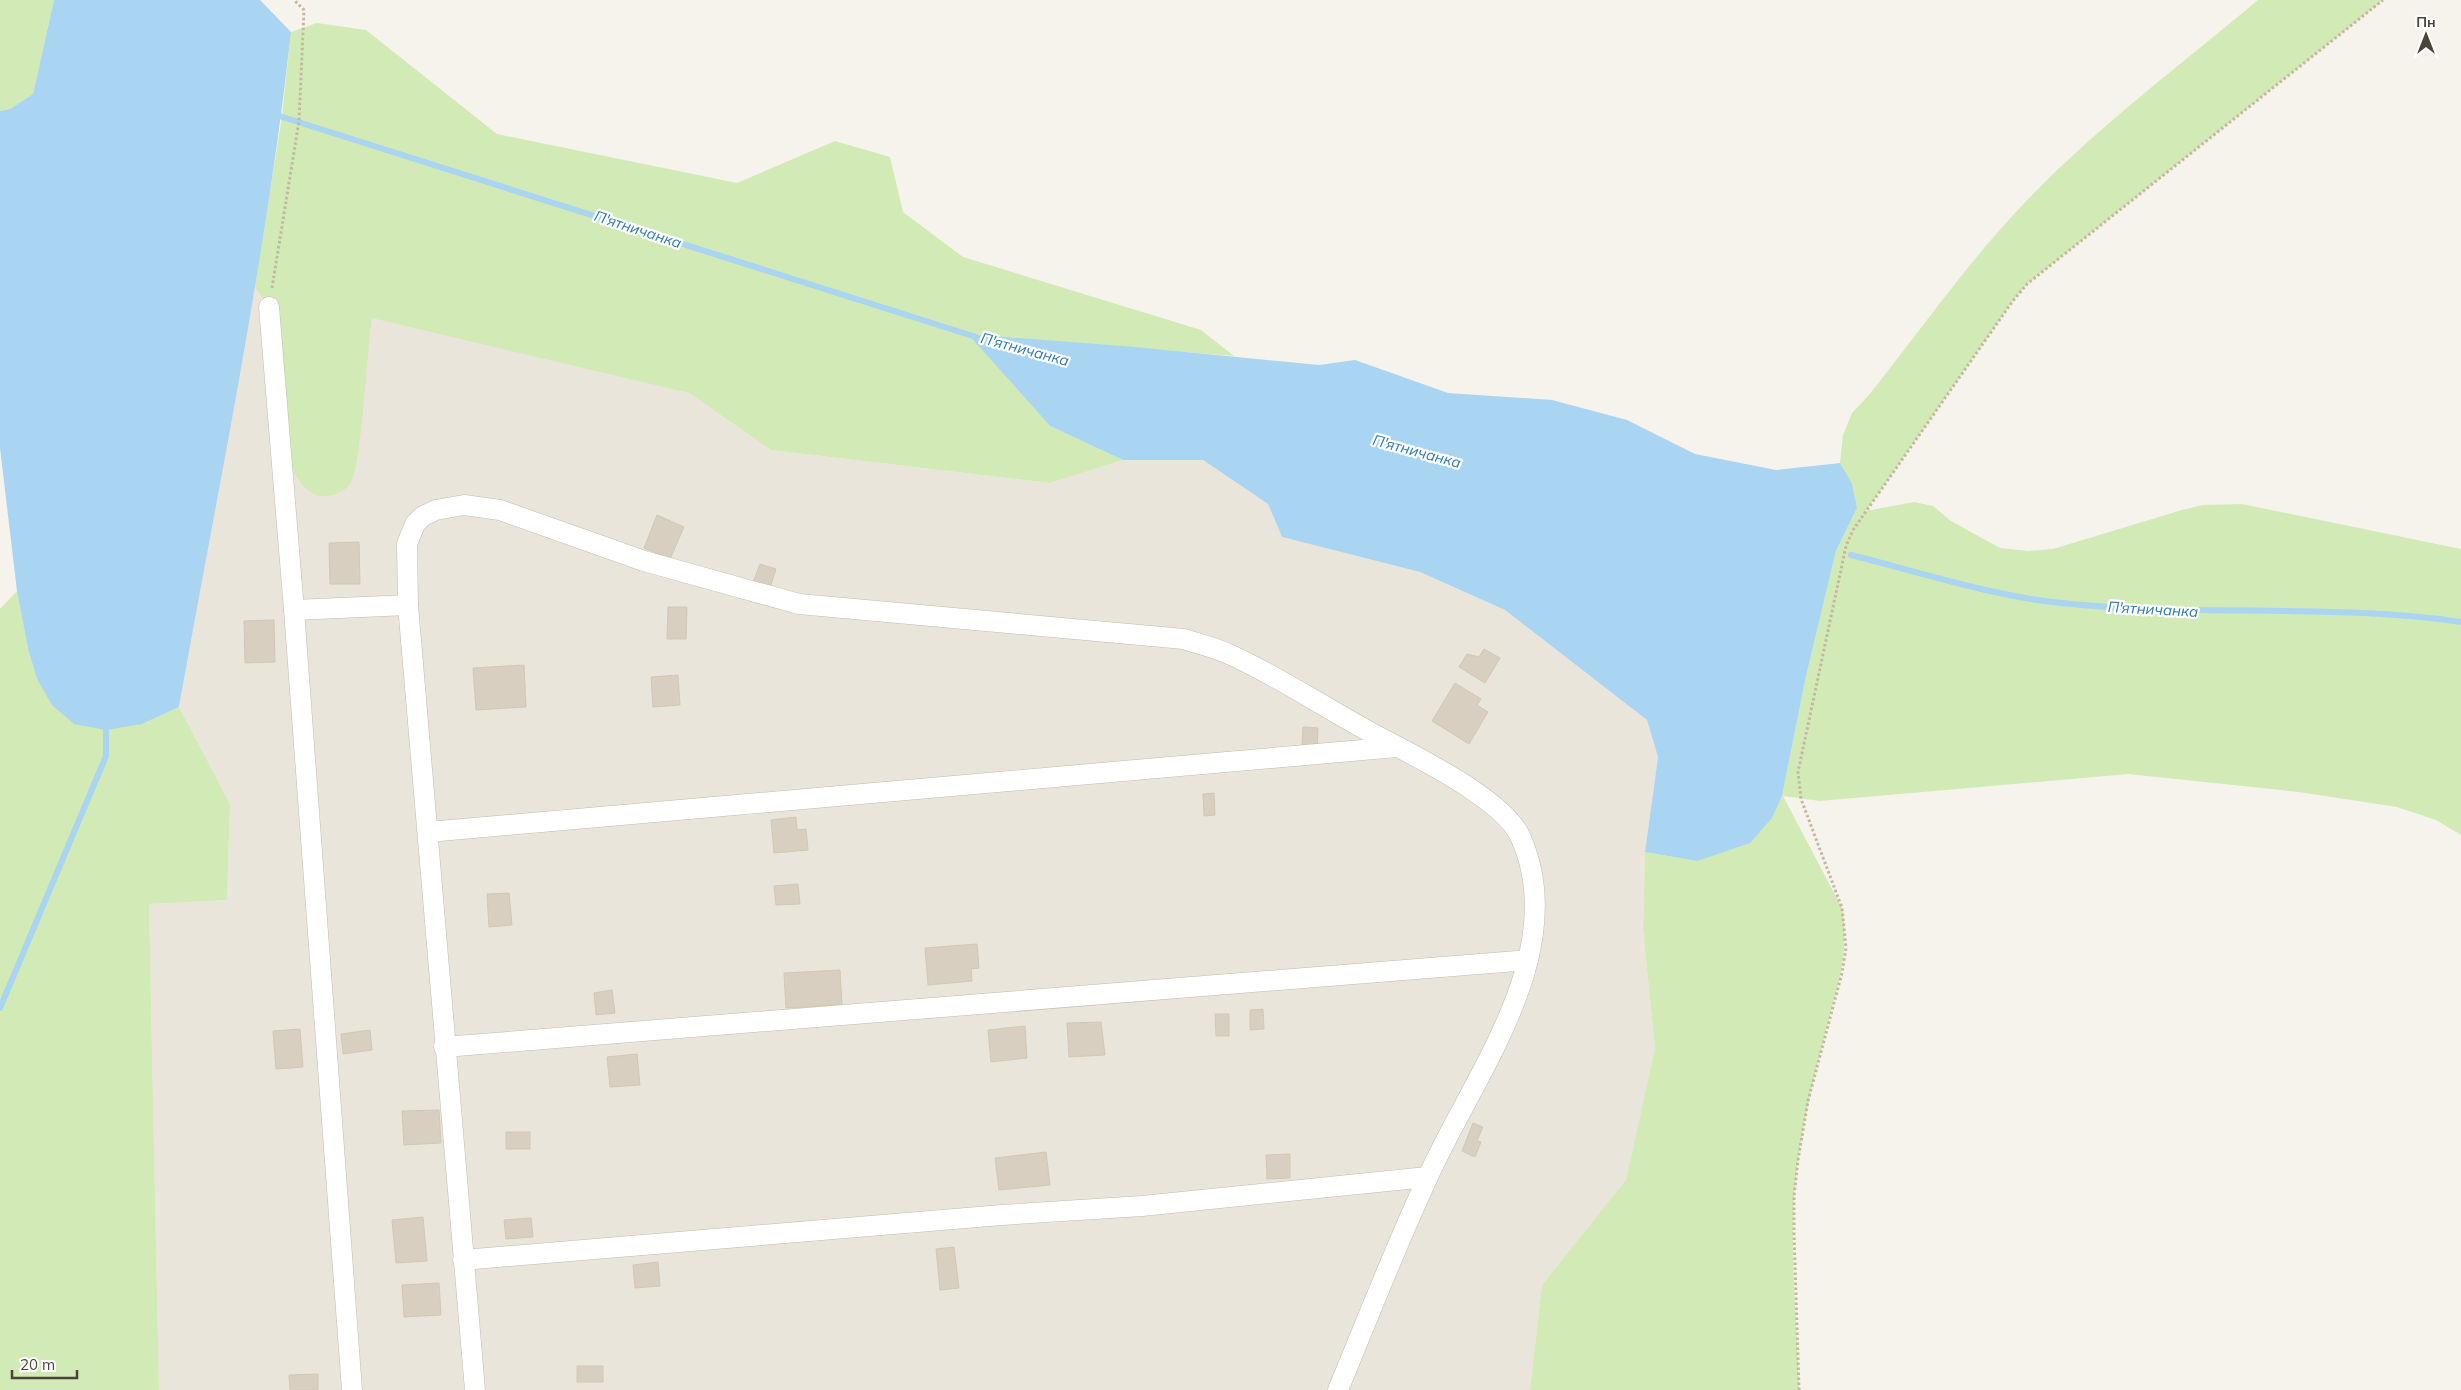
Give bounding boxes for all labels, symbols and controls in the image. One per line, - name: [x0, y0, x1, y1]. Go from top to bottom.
- north arrow: [2401, 10, 2451, 60]
- text: Пн: [2416, 13, 2436, 31]
- water label: П'ятничанка: [592, 206, 684, 252]
- water label: П'ятничанка: [979, 328, 1071, 370]
- water label: П'ятничанка: [1371, 430, 1463, 472]
- water label: П'ятничанка: [2107, 597, 2199, 621]
- scale bar: [12, 1348, 78, 1380]
- text: 20 m: [20, 1355, 55, 1374]

